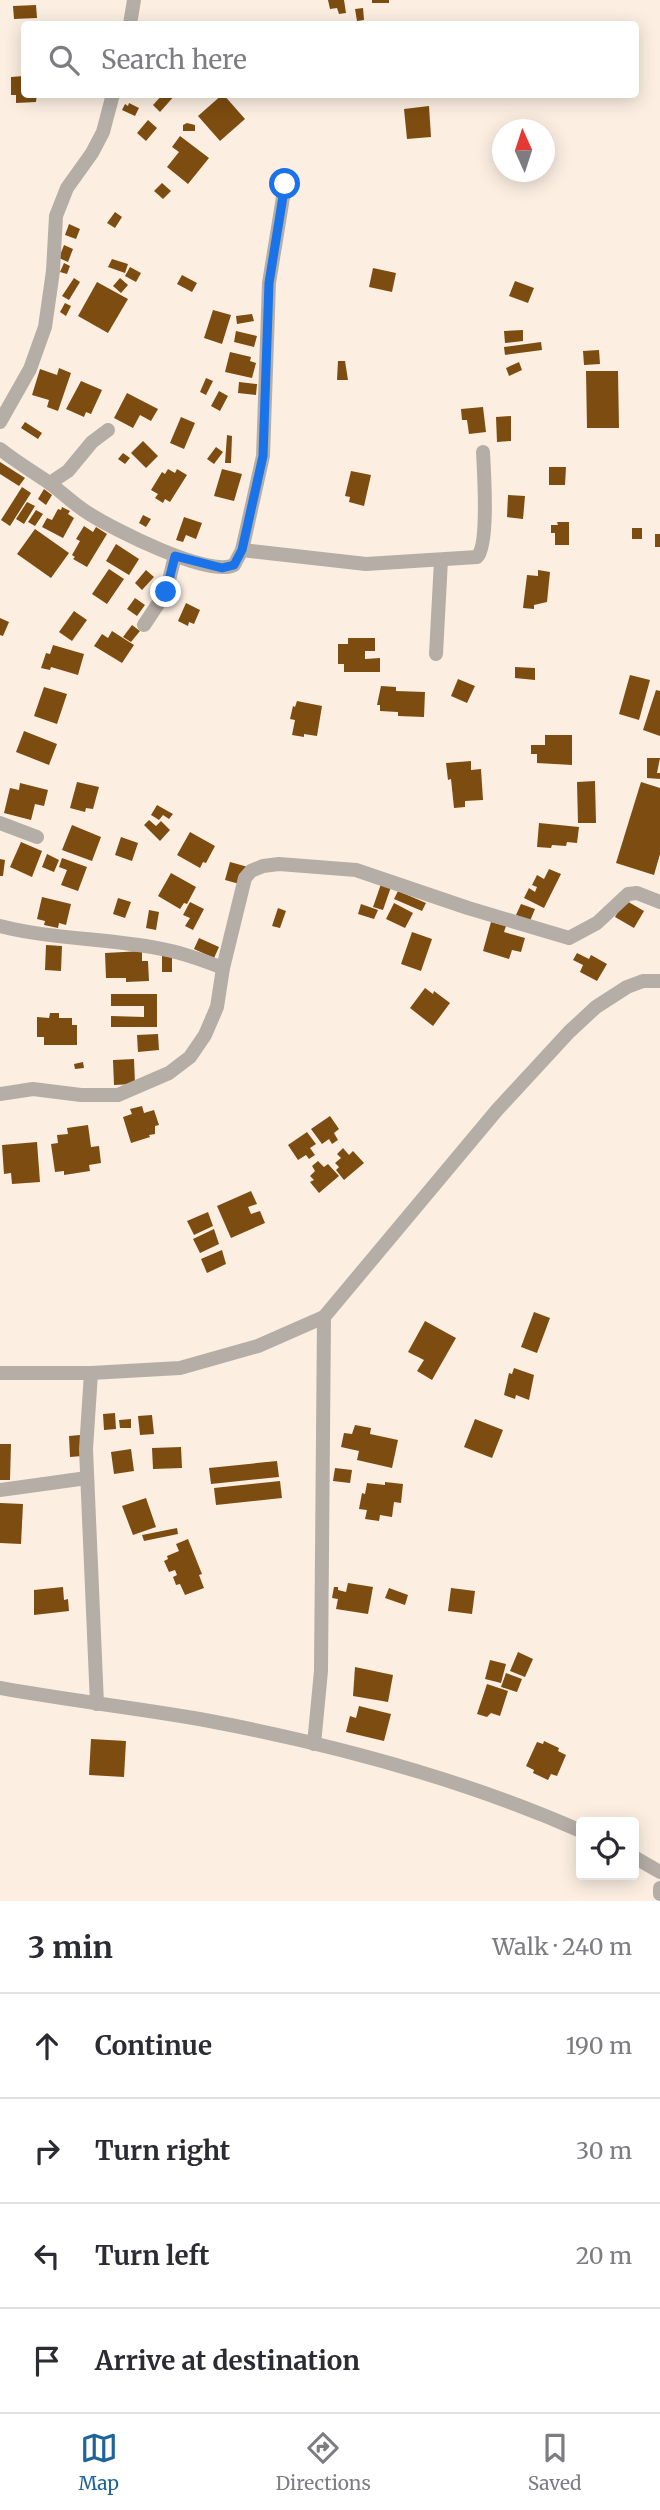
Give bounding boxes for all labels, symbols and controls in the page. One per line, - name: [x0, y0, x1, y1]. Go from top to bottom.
- search box: [21, 21, 639, 98]
- icon: search: [45, 41, 83, 79]
- text: Search here: [101, 43, 247, 76]
- north arrow: [492, 119, 555, 182]
- route start: [269, 168, 300, 199]
- route end: [150, 576, 181, 607]
- map controls: [576, 1817, 639, 1880]
- button: locate: [576, 1817, 639, 1880]
- text: 3 min: [28, 1928, 113, 1966]
- text: Walk · 240 m: [492, 1932, 632, 1961]
- icon: ahead: [28, 2027, 66, 2065]
- text: Continue: [95, 2029, 212, 2062]
- text: 190 m: [566, 2031, 632, 2060]
- icon: right: [28, 2132, 66, 2170]
- text: Turn right: [95, 2134, 230, 2167]
- text: 30 m: [576, 2136, 632, 2165]
- icon: left: [28, 2237, 66, 2275]
- text: Turn left: [95, 2239, 209, 2272]
- text: 20 m: [576, 2241, 632, 2270]
- icon: arrive: [28, 2342, 66, 2380]
- text: Arrive at destination: [95, 2344, 360, 2377]
- tab: Map: [78, 2429, 119, 2495]
- tab: Directions: [276, 2429, 371, 2495]
- tab: Saved: [528, 2429, 582, 2495]

